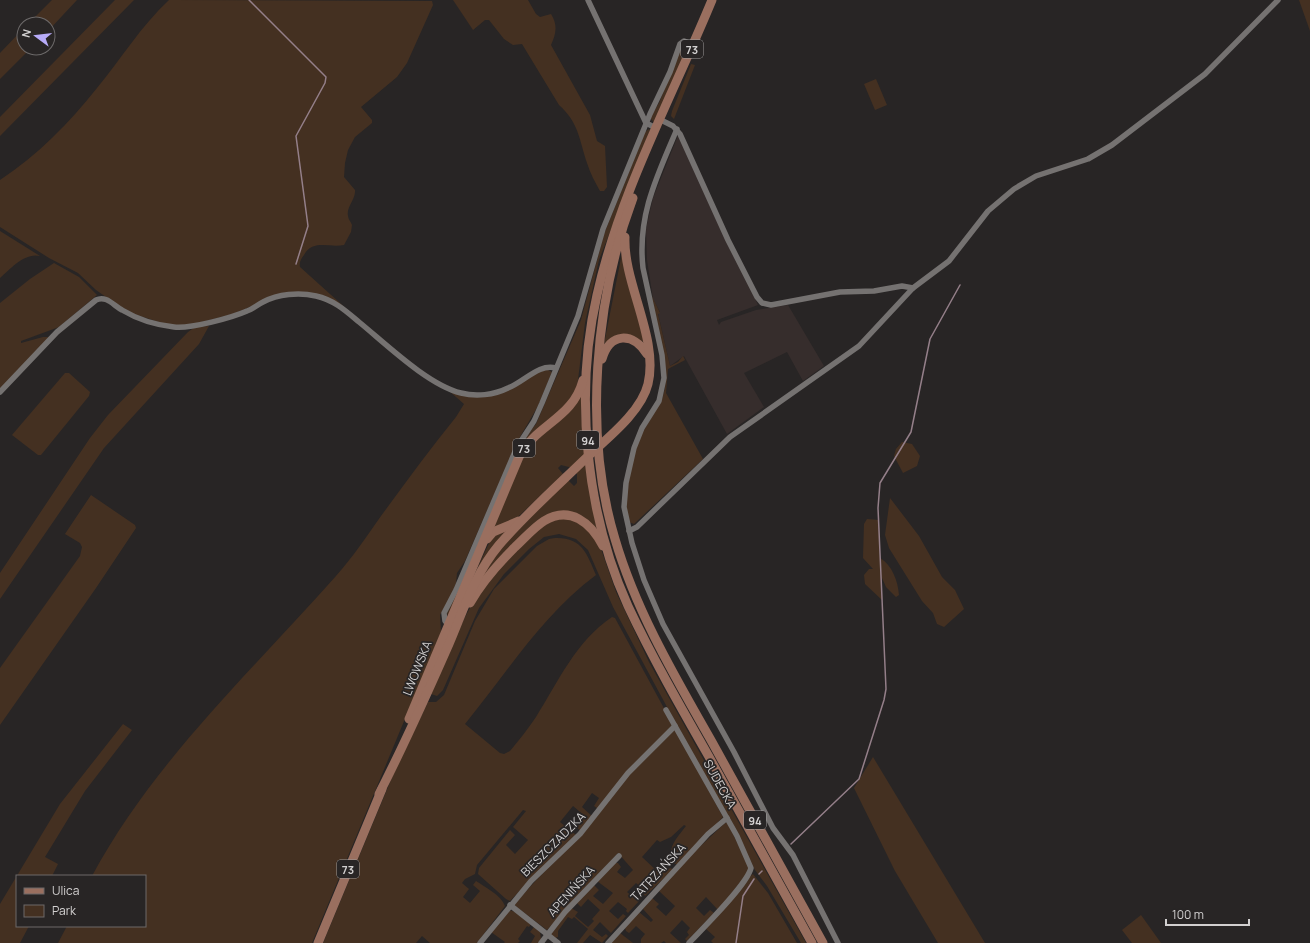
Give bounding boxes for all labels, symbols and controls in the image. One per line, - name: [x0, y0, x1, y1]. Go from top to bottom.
- north arrow: [16, 16, 56, 56]
- text: N: [18, 27, 34, 39]
- road number: 73: [681, 40, 703, 58]
- road number: 94: [577, 431, 599, 449]
- road number: 73: [513, 439, 535, 457]
- street label: LWOWSKA: [398, 638, 436, 698]
- street label: SUDECKA: [700, 756, 741, 812]
- street label: BIESZCZADZKA: [517, 808, 589, 880]
- road number: 94: [744, 811, 766, 829]
- street label: TATRZAŃSKA: [627, 839, 690, 905]
- road number: 73: [337, 860, 359, 878]
- street label: APENIŃSKA: [544, 862, 599, 920]
- legend: [16, 875, 146, 927]
- text: Ulica: [52, 882, 79, 899]
- scale bar: [1166, 901, 1249, 927]
- text: Park: [52, 902, 77, 919]
- text: 100 m: [1172, 906, 1204, 923]

